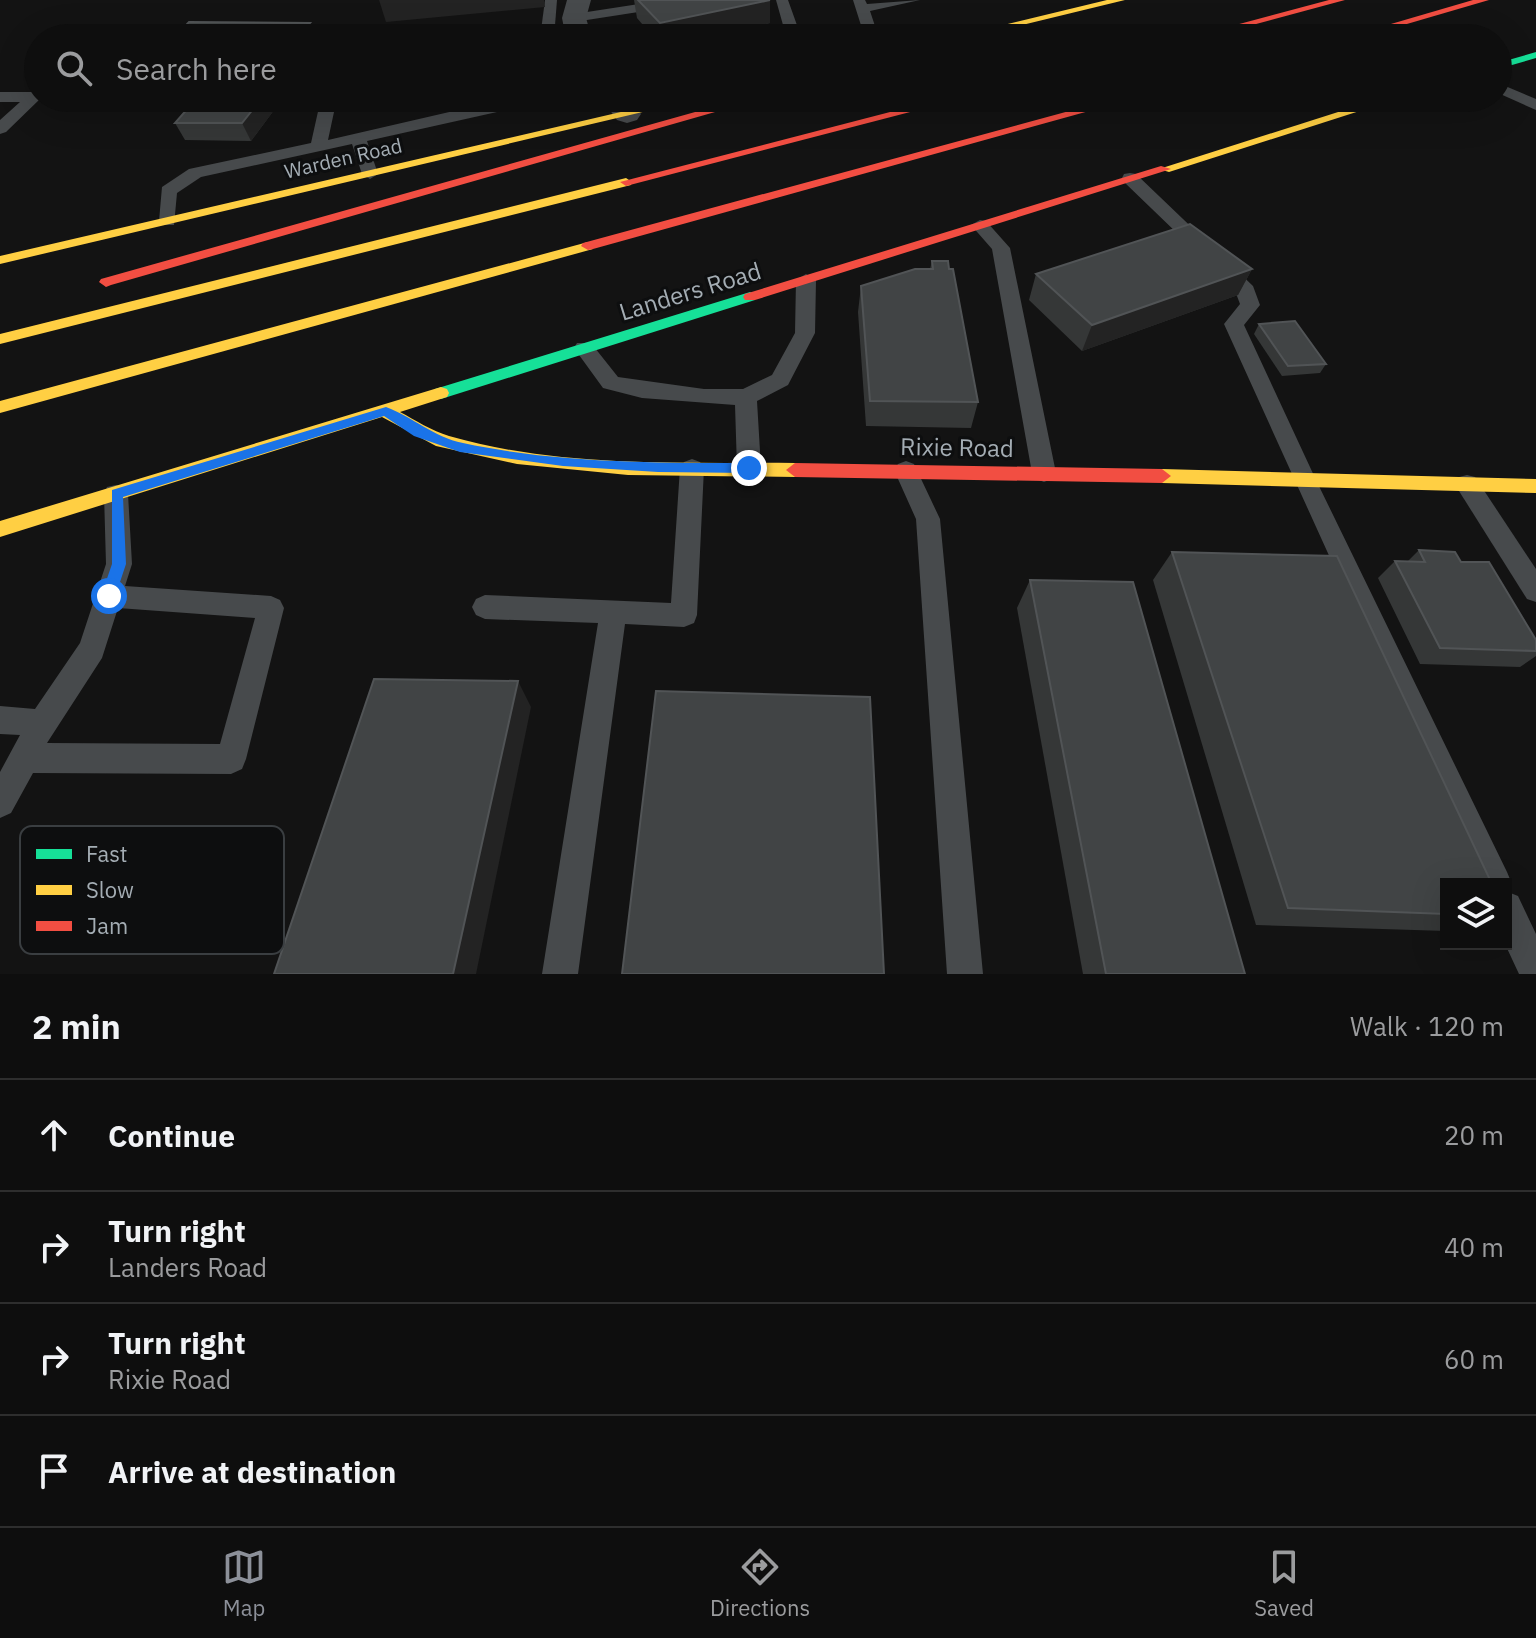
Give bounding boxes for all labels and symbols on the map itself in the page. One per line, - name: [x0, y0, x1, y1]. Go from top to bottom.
- street label: Warden Road: [281, 131, 405, 185]
- street label: Landers Road: [615, 254, 765, 328]
- street label: Rixie Road: [900, 430, 1014, 464]
- route end: [731, 450, 767, 486]
- route start: [91, 578, 127, 614]
- legend: [20, 826, 284, 954]
- text: Fast: [86, 839, 127, 868]
- text: Slow: [86, 875, 134, 904]
- text: Jam: [86, 911, 128, 940]

